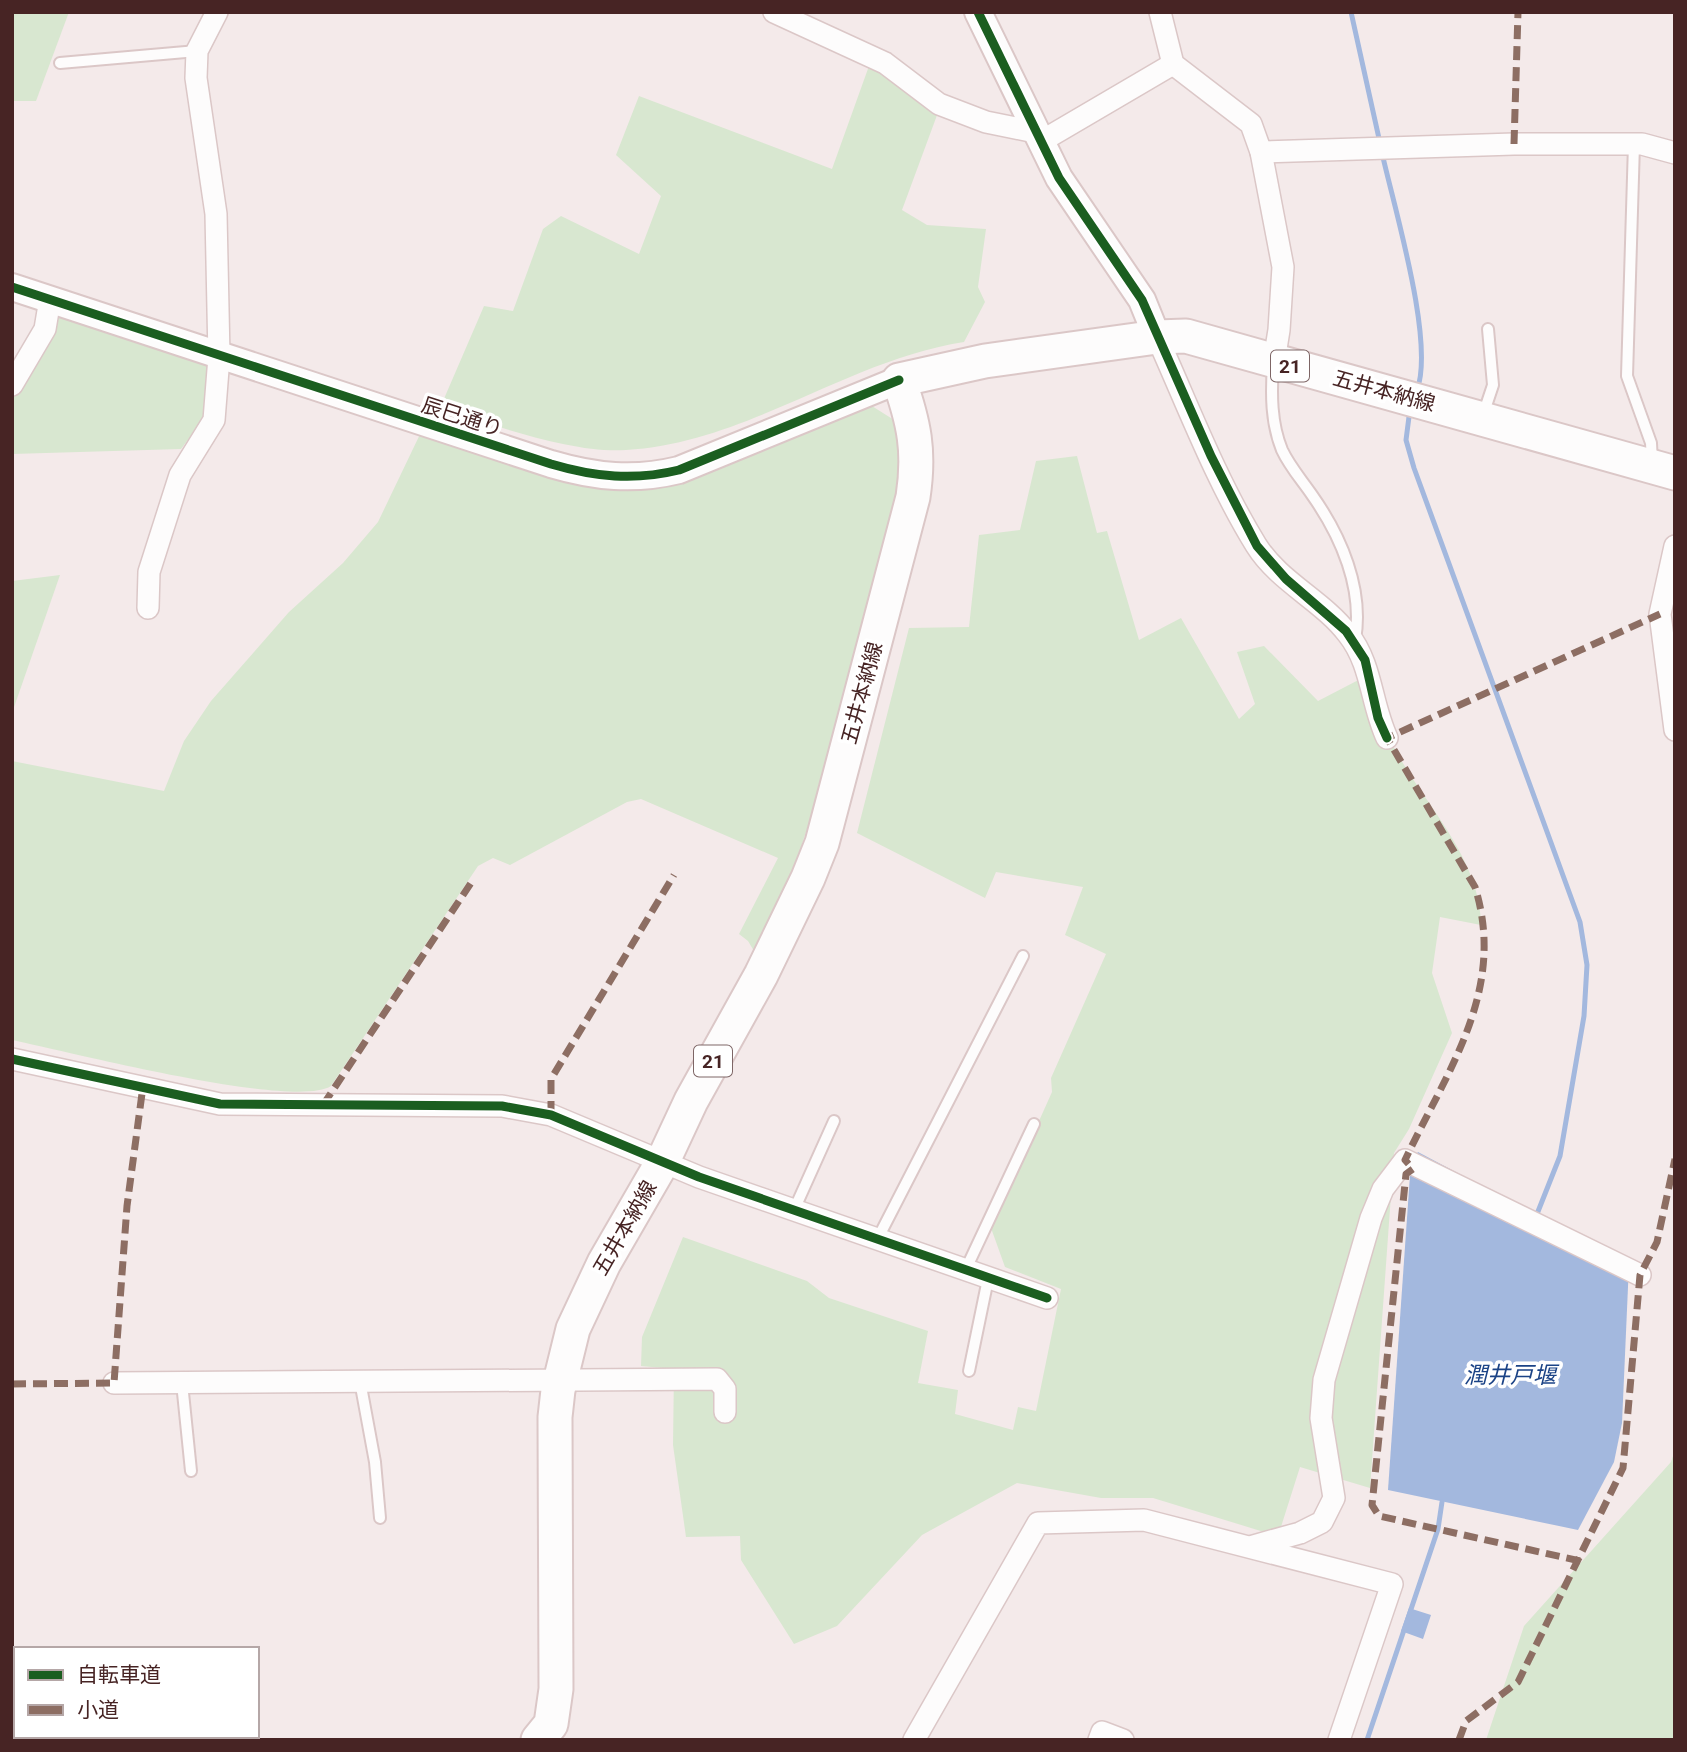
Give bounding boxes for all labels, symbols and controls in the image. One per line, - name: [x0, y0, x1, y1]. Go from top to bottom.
- road number: 21: [1271, 350, 1309, 382]
- street label: 五井本納線: [1330, 366, 1438, 416]
- street label: 辰巳通り: [418, 393, 506, 441]
- street label: 五井本納線: [837, 639, 887, 747]
- road number: 21: [694, 1046, 732, 1077]
- street label: 五井本納線: [588, 1177, 662, 1279]
- water label: 潤井戸堰: [1464, 1362, 1560, 1389]
- legend: [14, 1647, 259, 1738]
- text: 自転車道: [77, 1663, 161, 1687]
- text: 小道: [77, 1698, 119, 1722]

